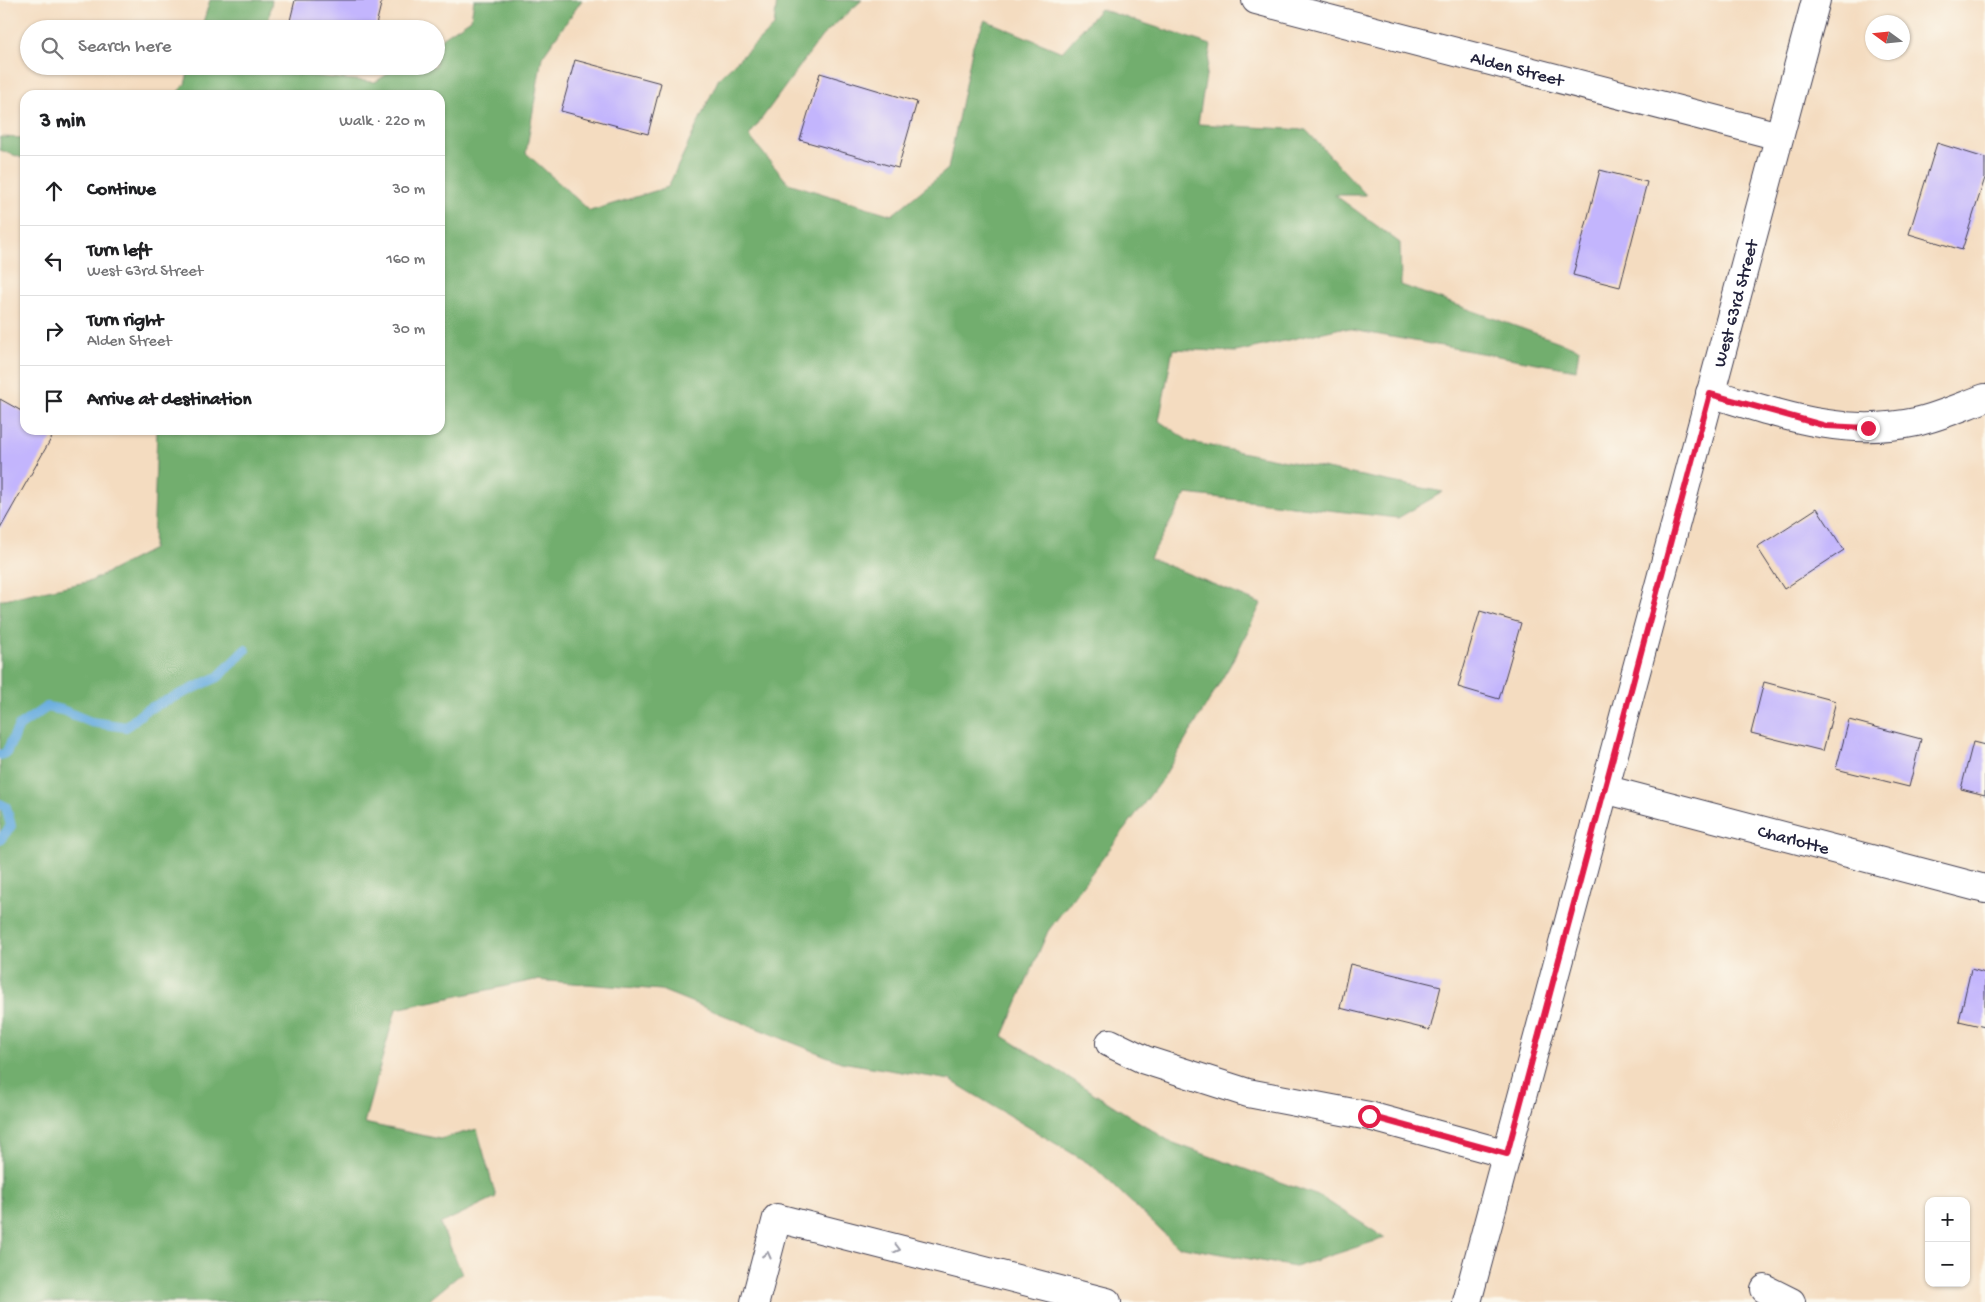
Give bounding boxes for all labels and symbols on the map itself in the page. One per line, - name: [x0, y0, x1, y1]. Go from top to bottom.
- north arrow: [1865, 15, 1910, 60]
- street label: Alden Street: [1468, 48, 1567, 93]
- street label: West 63rd Street: [1710, 237, 1765, 370]
- route end: [1857, 417, 1880, 440]
- street label: Charlotte: [1755, 822, 1832, 861]
- route start: [1358, 1105, 1381, 1128]
- one-way arrow: [893, 1243, 901, 1253]
- one-way arrow: [761, 1250, 772, 1259]

